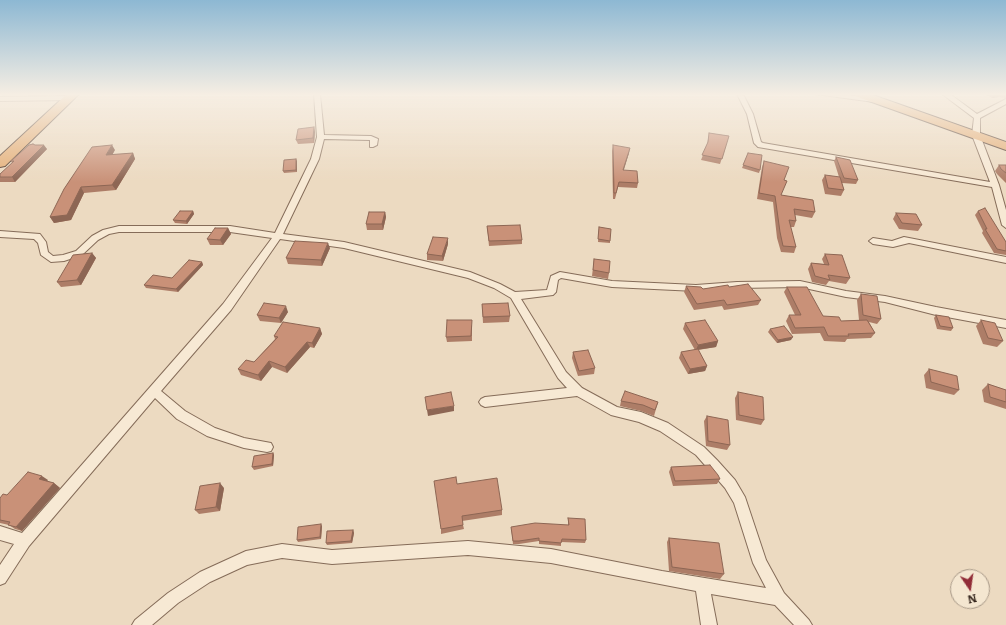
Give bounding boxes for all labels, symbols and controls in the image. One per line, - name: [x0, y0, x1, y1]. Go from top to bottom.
- north arrow: [950, 569, 990, 609]
- text: N: [966, 591, 979, 609]

